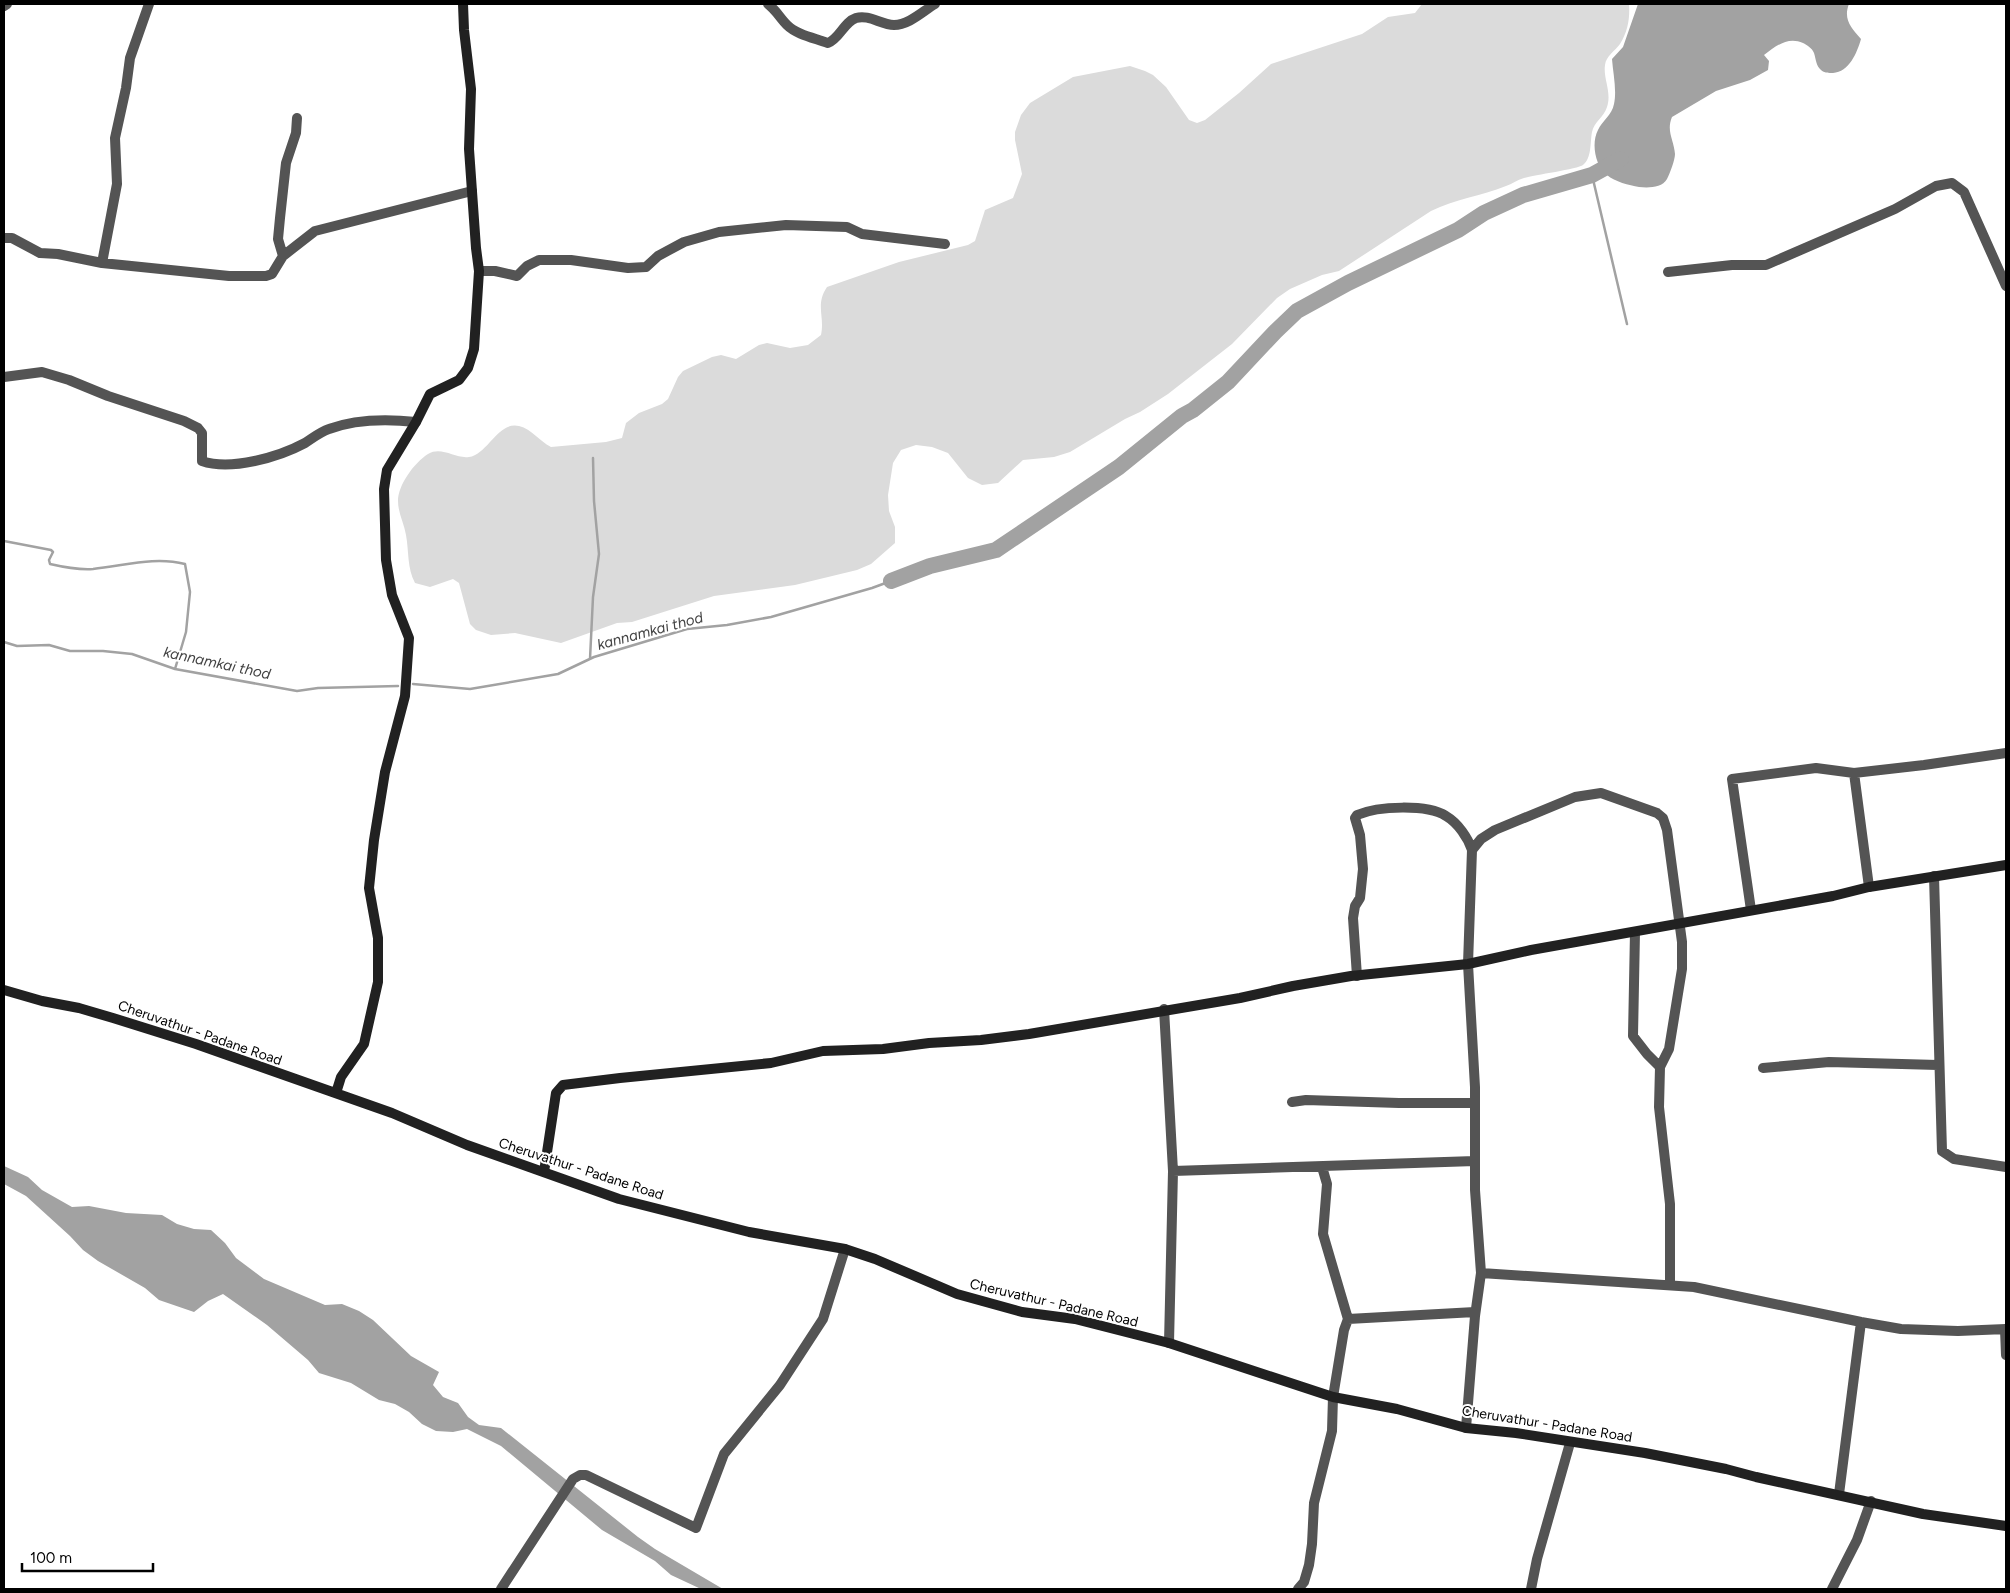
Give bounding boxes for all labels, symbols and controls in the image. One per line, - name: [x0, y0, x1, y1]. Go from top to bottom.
- water label: kannamkai thod: [595, 608, 705, 654]
- water label: kannamkai thod: [162, 643, 272, 683]
- street label: Cheruvathur - Padane Road: [116, 997, 284, 1069]
- street label: Cheruvathur - Padane Road: [496, 1134, 666, 1204]
- street label: Cheruvathur - Padane Road: [968, 1275, 1140, 1331]
- street label: Cheruvathur - Padane Road: [1461, 1402, 1633, 1446]
- scale bar: [22, 1540, 154, 1572]
- text: 100 m: [30, 1549, 72, 1567]

